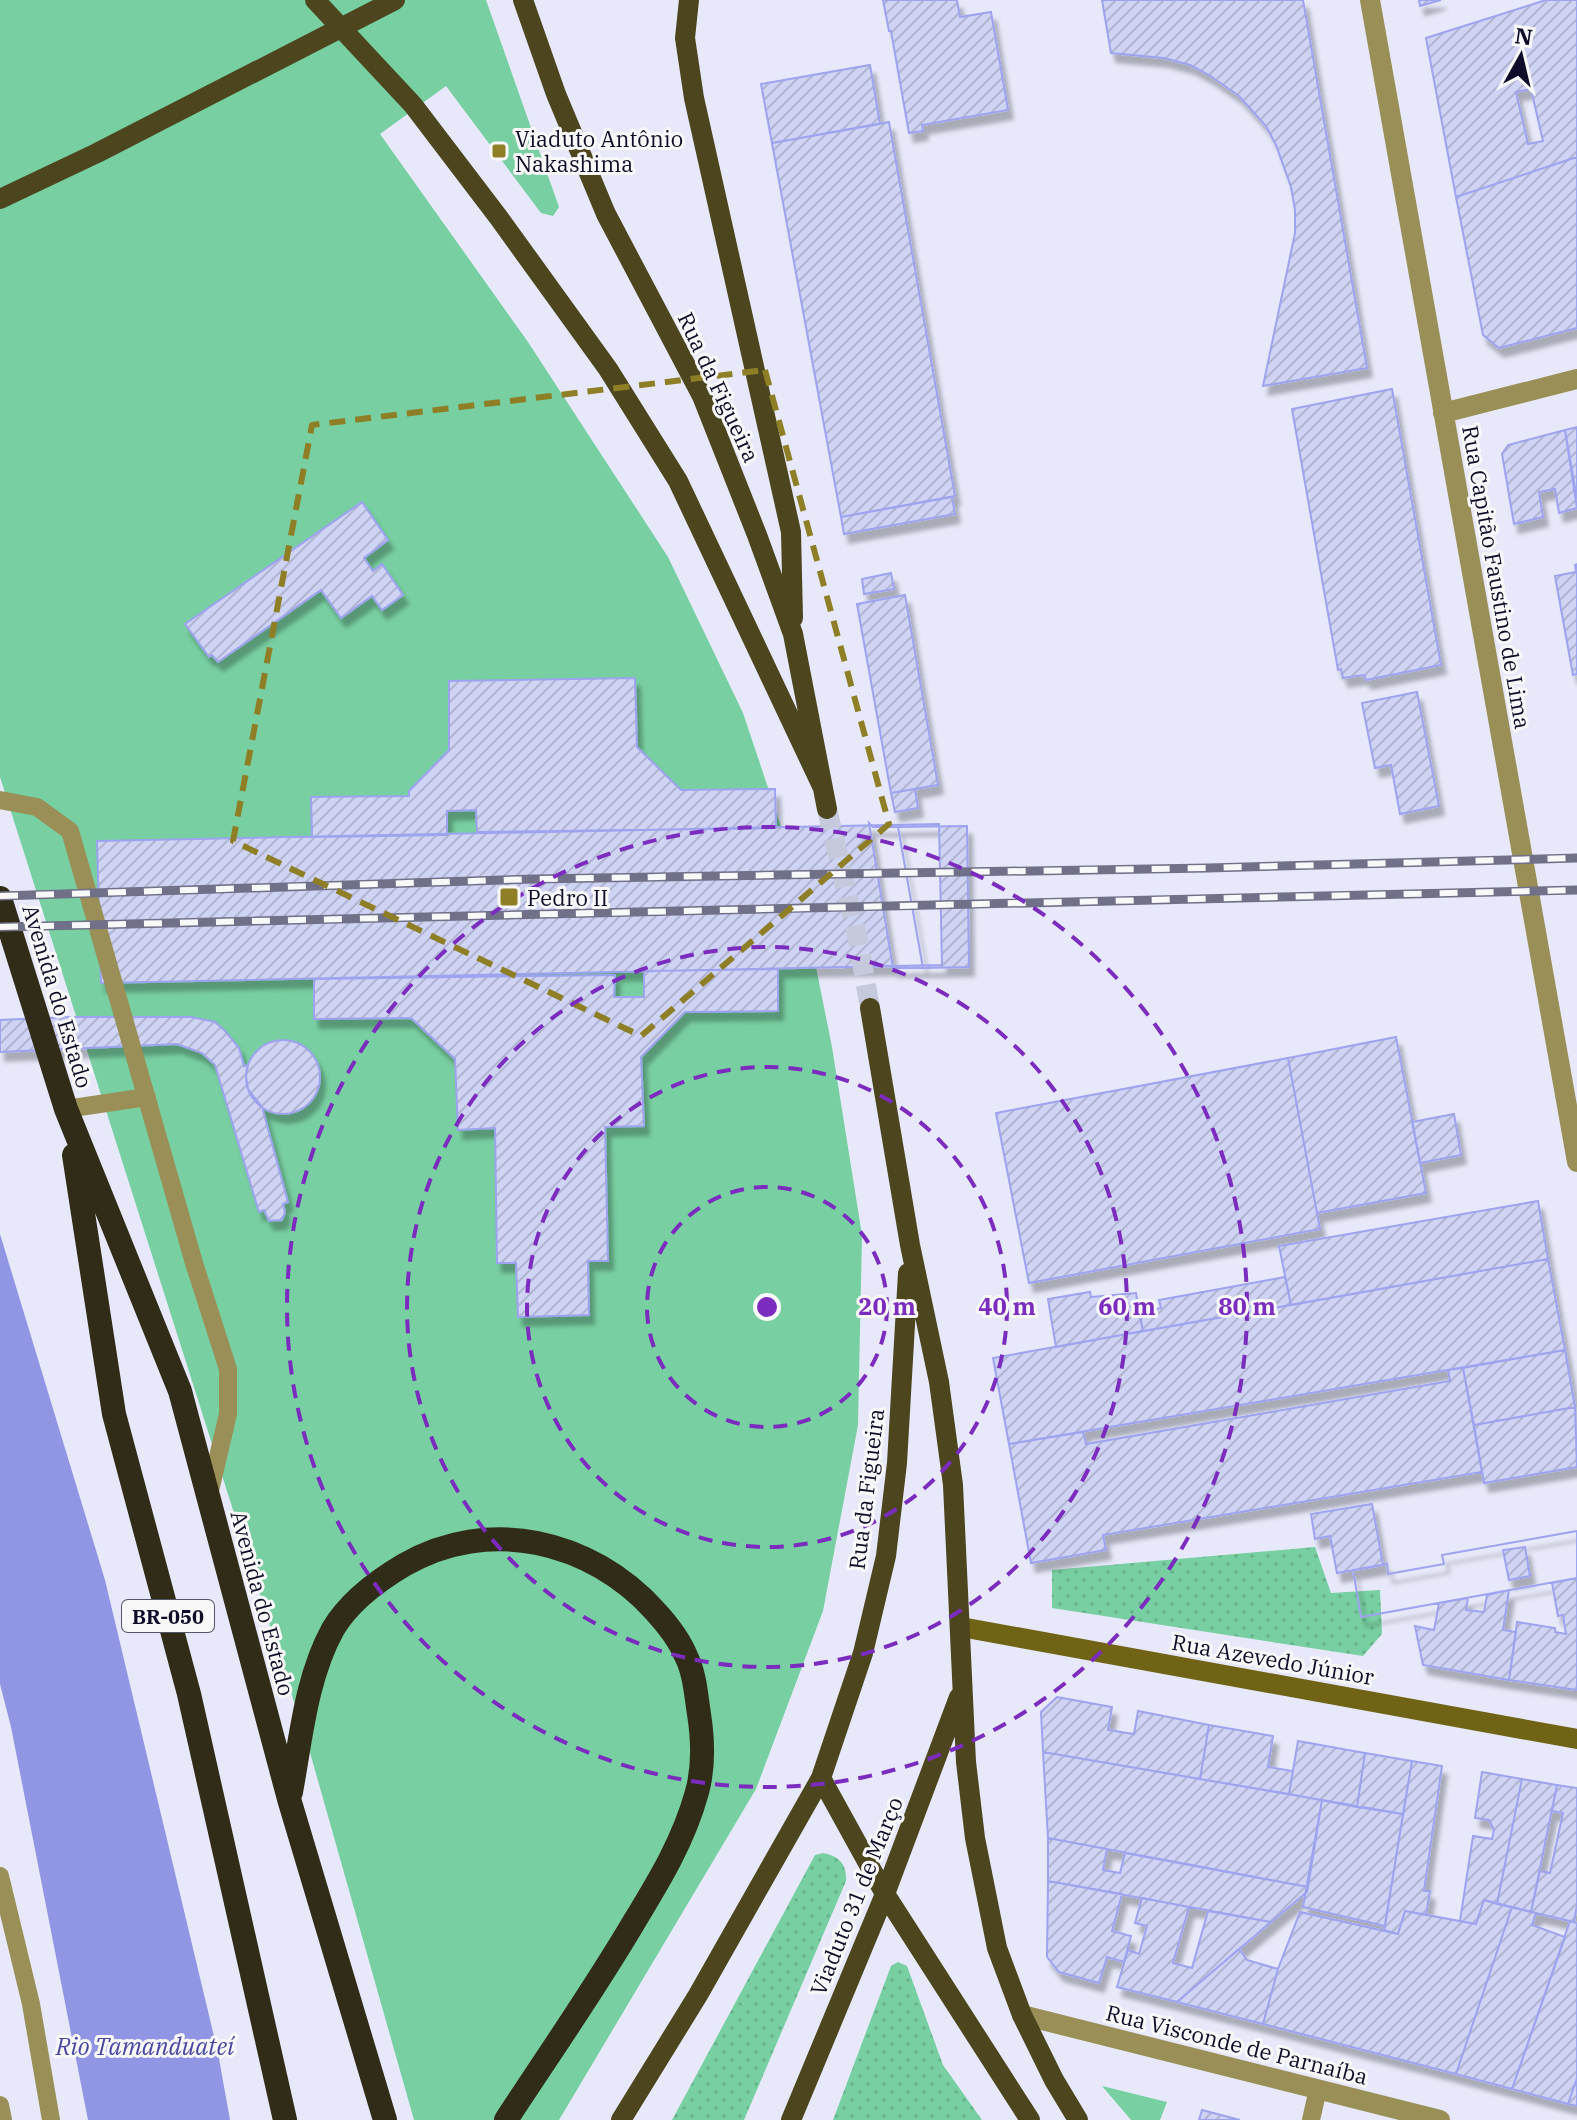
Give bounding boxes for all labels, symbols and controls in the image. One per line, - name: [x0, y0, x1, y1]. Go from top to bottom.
- north arrow: [1481, 16, 1561, 96]
- text: N: [1513, 20, 1534, 51]
- place label: Viaduto Antônio Nakashima: [515, 124, 683, 178]
- marker: Viaduto Antônio Nakashima: [490, 142, 508, 160]
- street label: Rua da Figueira: [672, 307, 766, 467]
- street label: Rua Capitão Faustino de Lima: [1456, 423, 1538, 731]
- place label: Pedro II: [527, 883, 608, 912]
- marker: Pedro II: [498, 886, 520, 908]
- street label: Avenida do Estado: [16, 901, 100, 1091]
- text: 20 m: [858, 1290, 916, 1322]
- text: 40 m: [978, 1290, 1036, 1322]
- text: 60 m: [1098, 1290, 1156, 1322]
- text: 80 m: [1218, 1290, 1276, 1322]
- centre of rings: [753, 1293, 781, 1321]
- street label: Rua da Figueira: [842, 1407, 890, 1571]
- street label: Avenida do Estado: [224, 1507, 302, 1699]
- road number: BR-050: [122, 1600, 214, 1632]
- street label: Rua Azevedo Júnior: [1170, 1627, 1377, 1691]
- street label: Viaduto 31 de Março: [803, 1792, 909, 2000]
- street label: Rua Visconde de Parnaíba: [1103, 1997, 1371, 2091]
- water label: Rio Tamanduateí: [55, 2030, 236, 2062]

